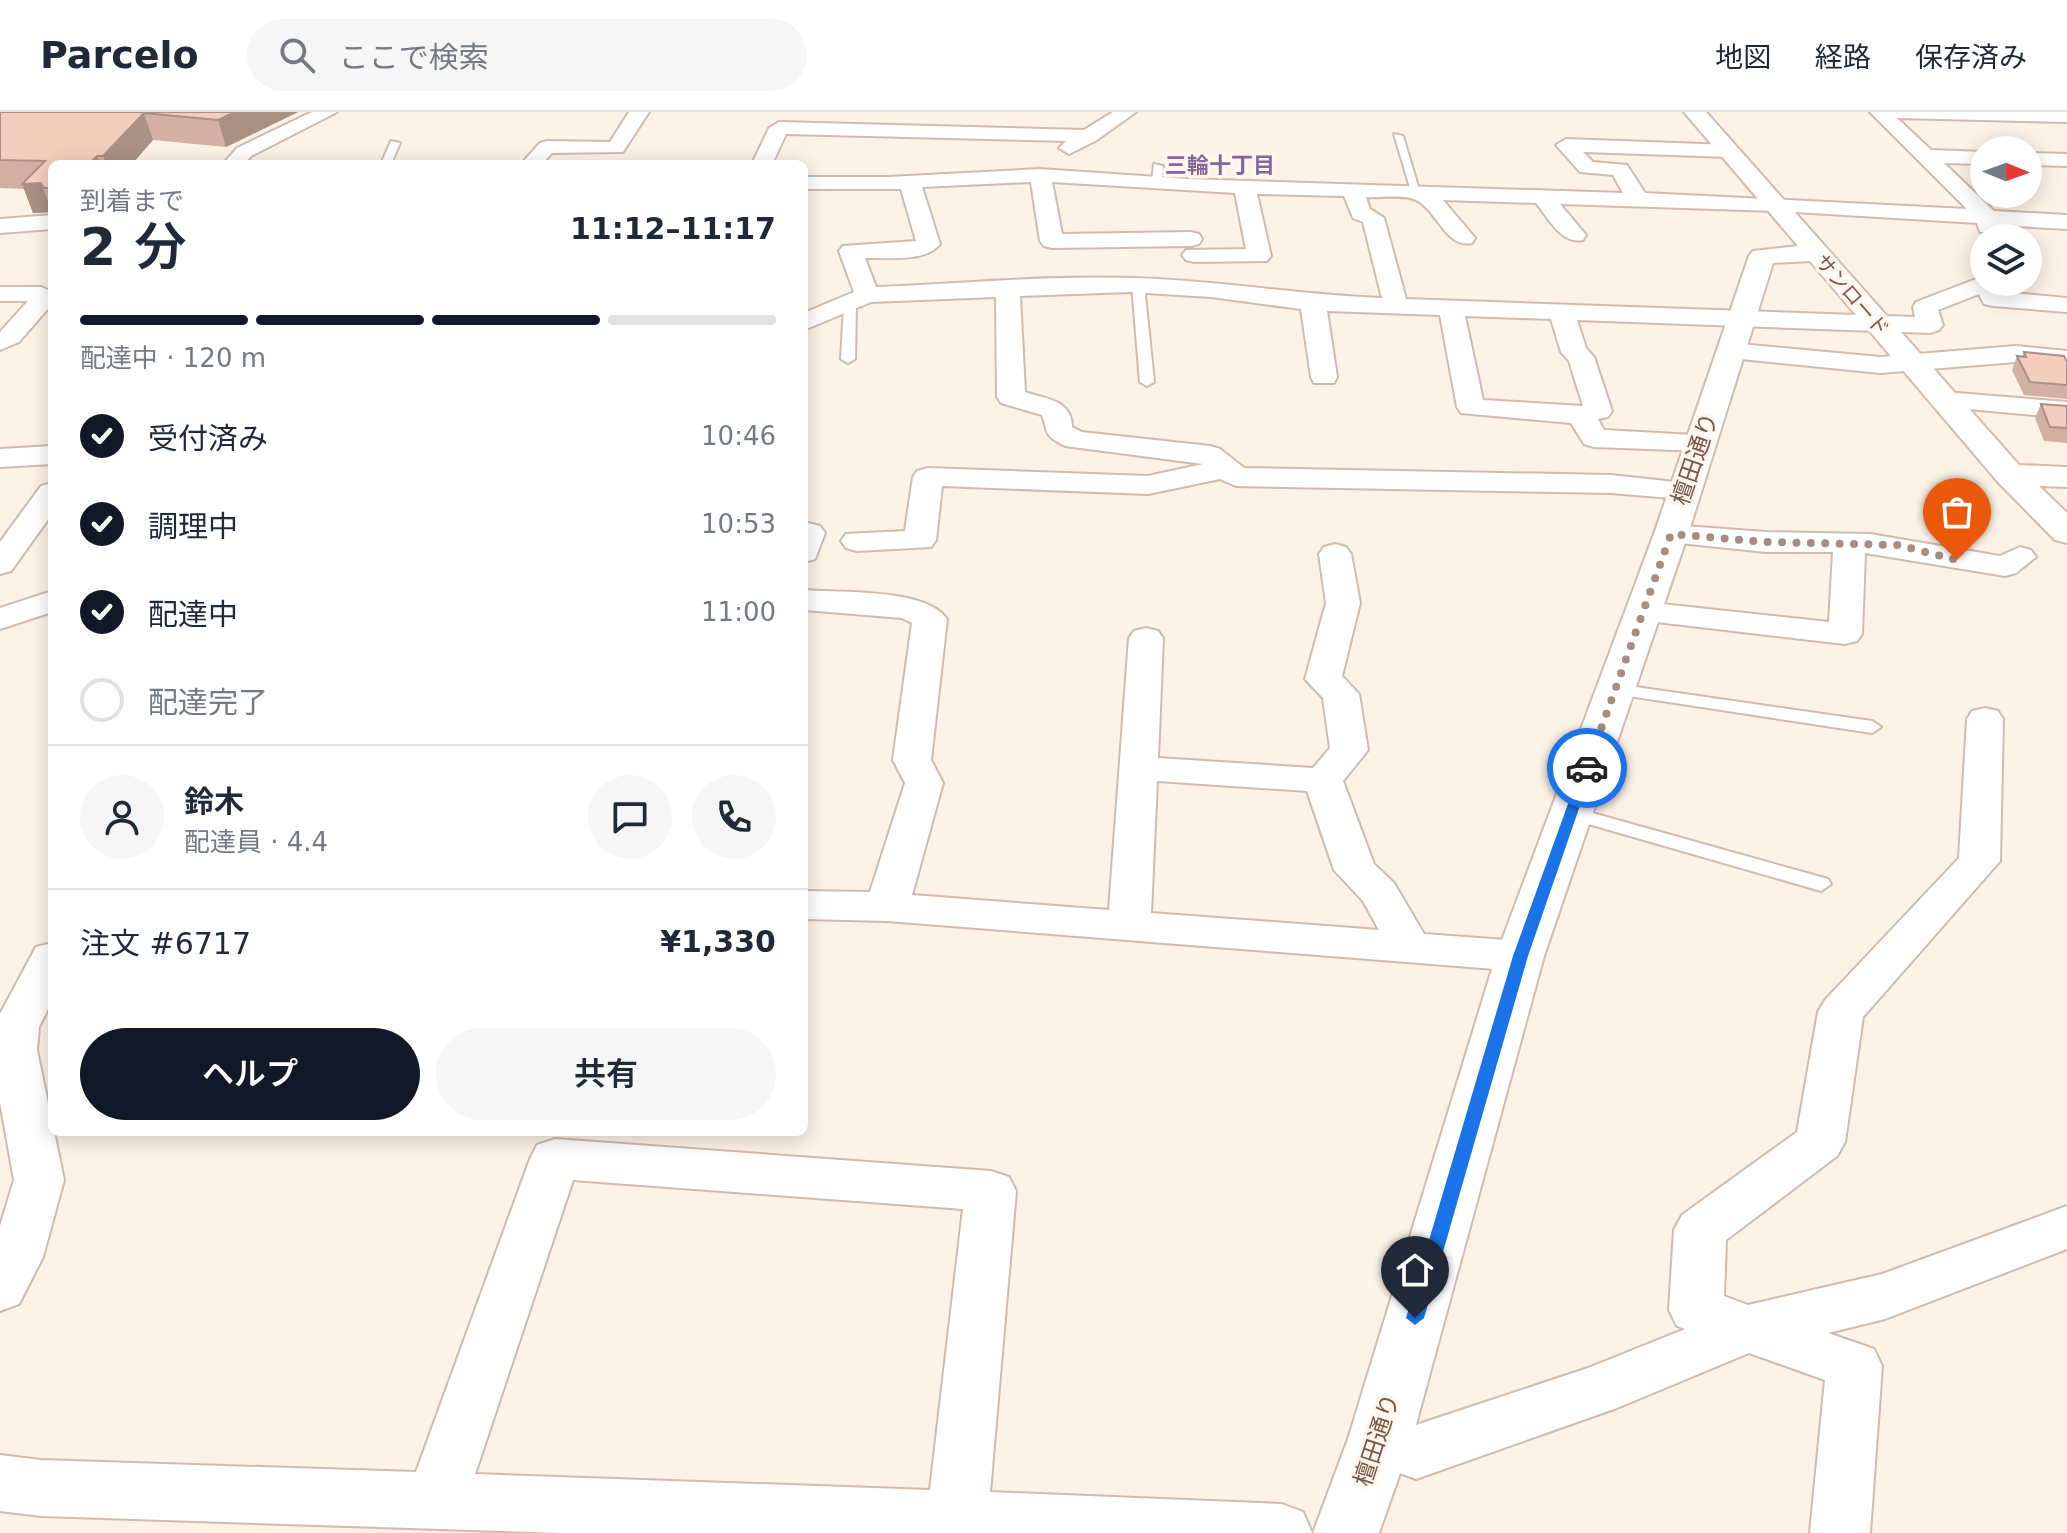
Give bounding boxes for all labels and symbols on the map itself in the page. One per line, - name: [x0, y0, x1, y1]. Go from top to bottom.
- north arrow: [1970, 136, 2042, 208]
- district label: 三輪十丁目: [1165, 153, 1275, 178]
- street label: サンロード: [1810, 249, 1894, 341]
- street label: 檀田通り: [1666, 409, 1724, 509]
- pin: [1923, 478, 1991, 560]
- courier: [1547, 728, 1627, 808]
- pin: [1381, 1236, 1449, 1318]
- street label: 檀田通り: [1349, 1390, 1405, 1490]

